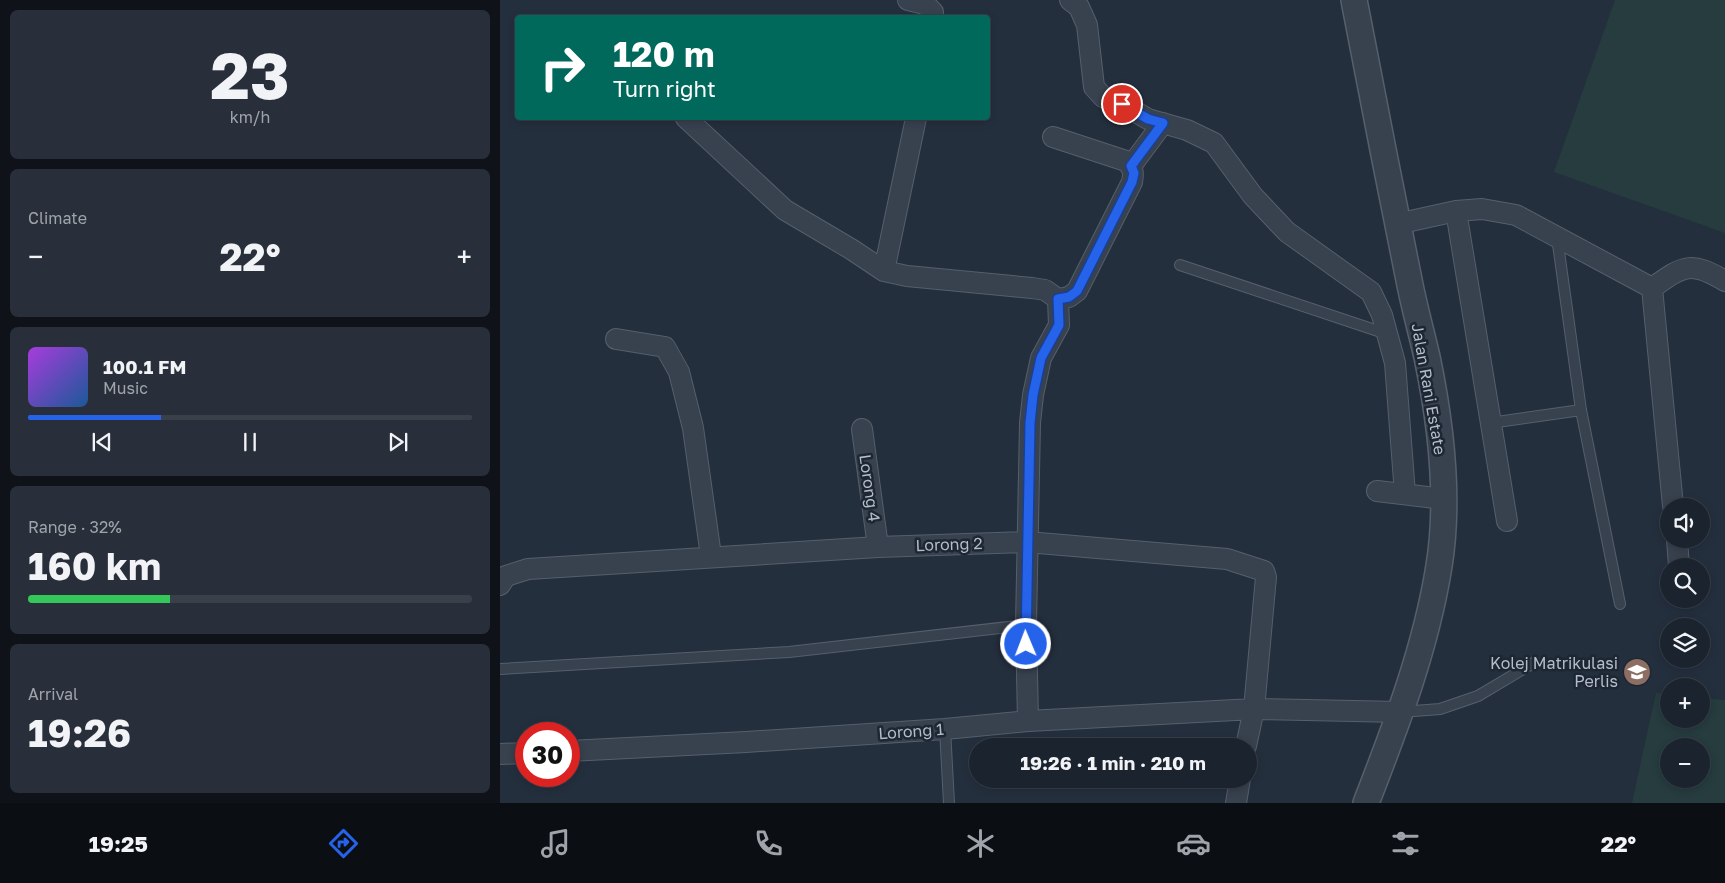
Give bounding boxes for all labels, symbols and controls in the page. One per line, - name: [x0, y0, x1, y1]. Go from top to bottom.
- text: 120 m: [613, 33, 715, 75]
- text: 23: [210, 35, 290, 113]
- icon: right: [530, 35, 595, 100]
- text: Turn right: [613, 75, 716, 102]
- pin: [1101, 83, 1143, 125]
- icon: arrive: [1108, 90, 1136, 118]
- text: km/h: [230, 107, 270, 127]
- text: Climate: [28, 208, 87, 228]
- text: 22°: [219, 234, 281, 279]
- text: −: [28, 240, 43, 273]
- text: +: [457, 240, 472, 273]
- street label: Jalan Rani Estate: [1408, 322, 1450, 456]
- text: 100.1 FM: [103, 355, 186, 378]
- text: Music: [103, 378, 148, 398]
- icon: previous: [88, 428, 116, 456]
- icon: pause: [236, 428, 264, 456]
- icon: next: [384, 428, 412, 456]
- street label: Lorong 4: [855, 453, 885, 523]
- map controls: [1660, 498, 1710, 788]
- button: sound: [1660, 498, 1710, 548]
- text: Range · 32%: [28, 517, 122, 537]
- street label: Lorong 2: [915, 533, 983, 555]
- text: 160 km: [28, 543, 161, 588]
- button: search: [1660, 558, 1710, 608]
- position arrow: [999, 617, 1051, 669]
- button: layers: [1660, 618, 1710, 668]
- place label: Kolej Matrikulasi Perlis: [1490, 653, 1618, 691]
- school or university icon: Kolej Matrikulasi Perlis: [1622, 657, 1652, 687]
- button: +: [1660, 678, 1710, 728]
- text: Arrival: [28, 684, 78, 704]
- text: 19:26: [28, 710, 131, 755]
- street label: Lorong 1: [878, 719, 945, 743]
- speed limit sign: 30: [515, 722, 580, 787]
- button: −: [1660, 738, 1710, 788]
- text: 19:26 · 1 min · 210 m: [1020, 751, 1206, 774]
- icon: directions: [326, 826, 361, 861]
- icon: music: [538, 826, 573, 861]
- icon: phone: [751, 826, 786, 861]
- icon: climate: [963, 826, 998, 861]
- icon: car: [1176, 826, 1211, 861]
- icon: filters: [1388, 826, 1423, 861]
- text: 19:25: [89, 830, 148, 857]
- text: 22°: [1601, 830, 1636, 857]

